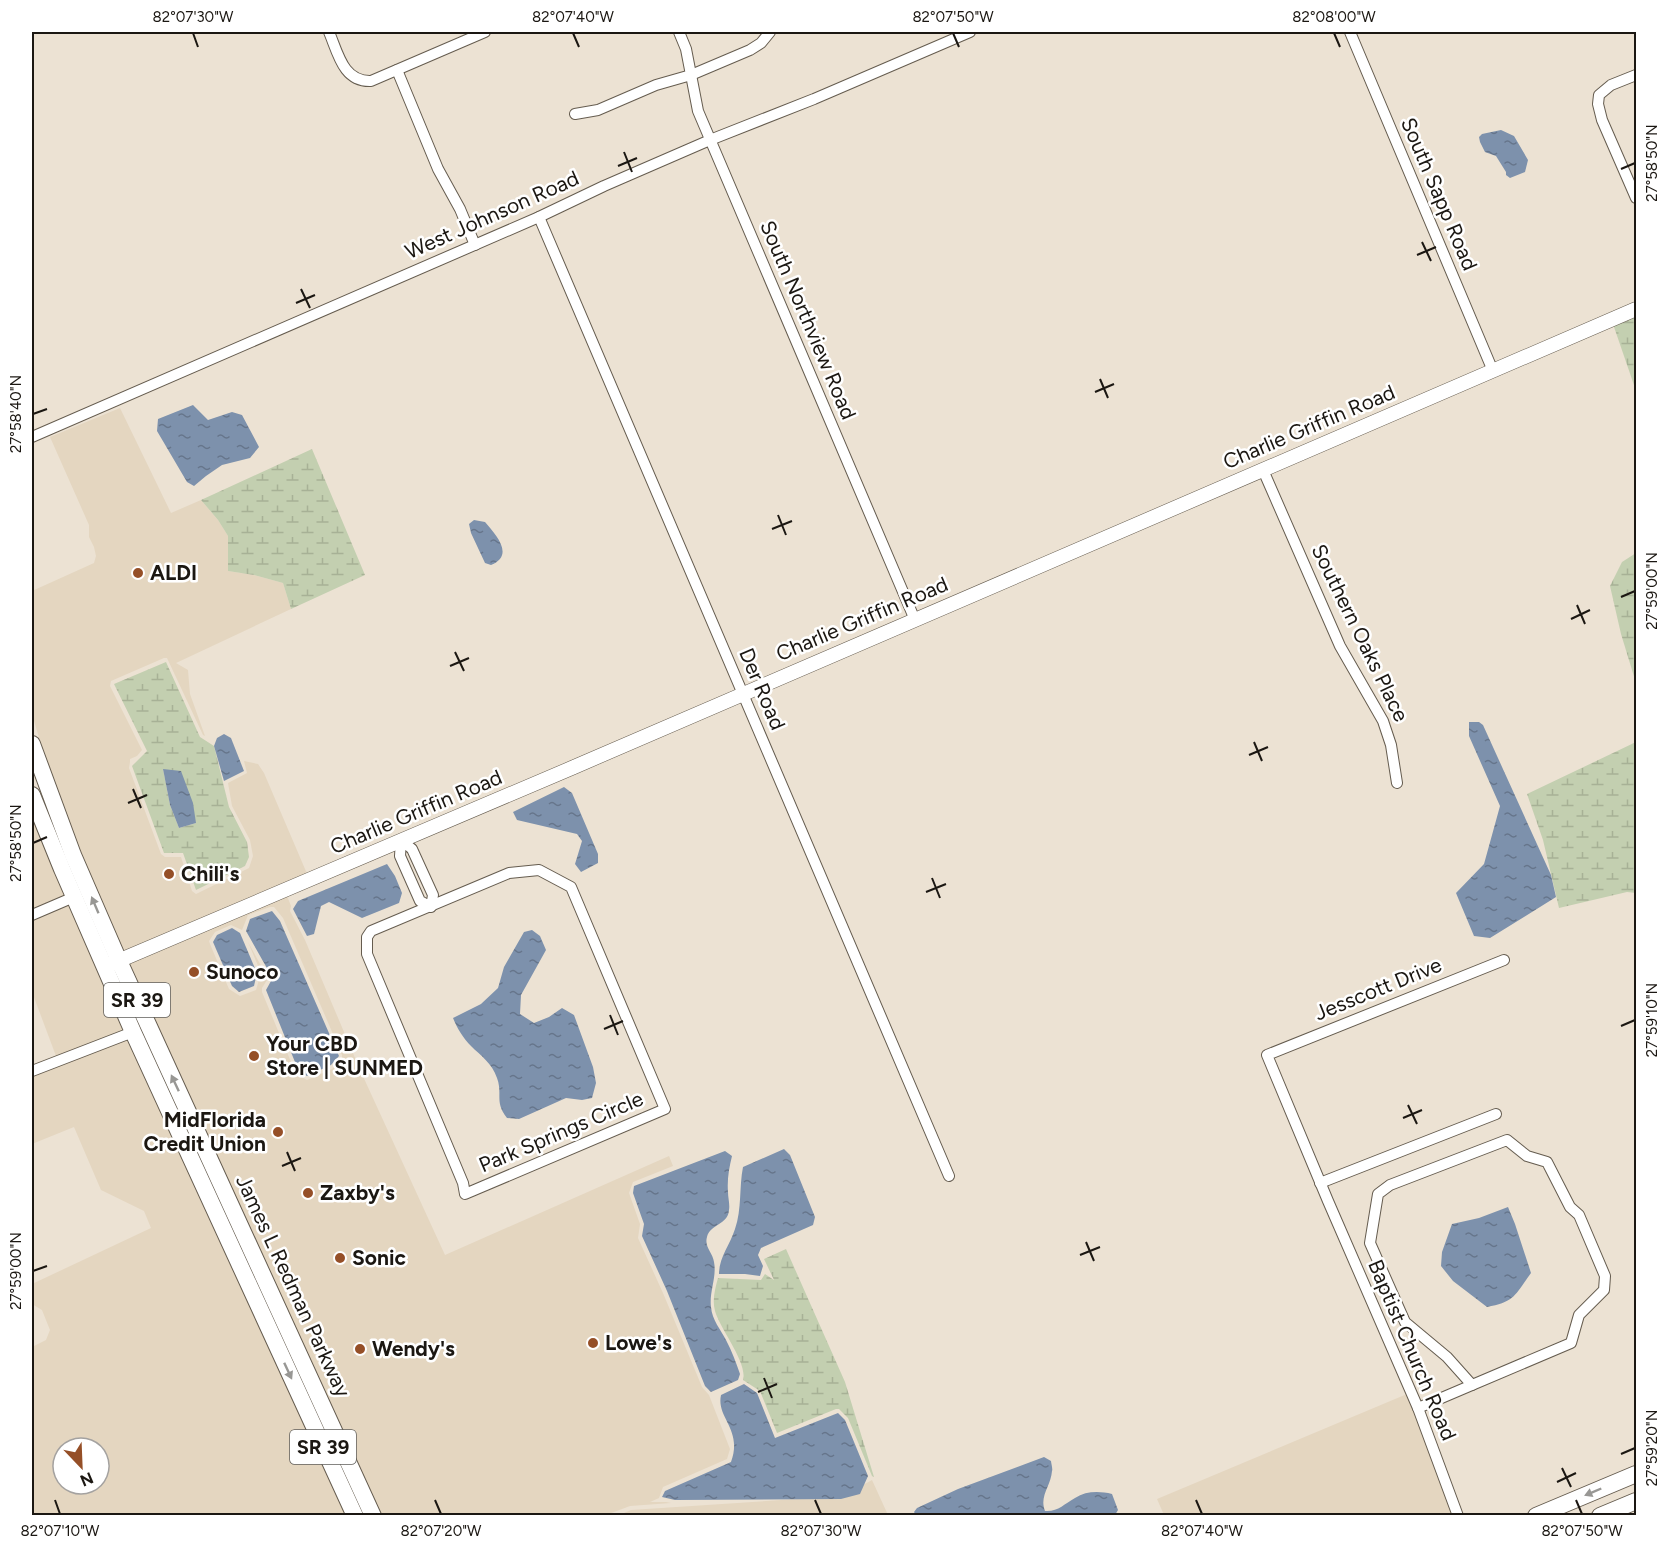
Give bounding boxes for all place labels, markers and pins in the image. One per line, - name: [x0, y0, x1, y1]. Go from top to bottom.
- place label: ALDI: [150, 560, 197, 585]
- marker: ALDI: [131, 566, 145, 580]
- place label: Chili's: [181, 861, 240, 886]
- marker: Chili's: [162, 867, 176, 881]
- place label: Sunoco: [206, 959, 278, 984]
- marker: Sunoco: [187, 965, 201, 979]
- place label: Your CBD Store | SUNMED: [266, 1031, 423, 1080]
- marker: Your CBD Store | SUNMED: [247, 1049, 261, 1063]
- place label: MidFlorida Credit Union: [143, 1107, 266, 1156]
- marker: MidFlorida Credit Union: [271, 1125, 285, 1139]
- place label: Zaxby's: [320, 1180, 395, 1205]
- marker: Zaxby's: [301, 1186, 315, 1200]
- place label: Sonic: [352, 1245, 406, 1270]
- marker: Sonic: [333, 1251, 347, 1265]
- place label: Lowe's: [605, 1330, 672, 1355]
- place label: Wendy's: [372, 1336, 455, 1361]
- marker: Lowe's: [586, 1336, 600, 1350]
- marker: Wendy's: [353, 1342, 367, 1356]

